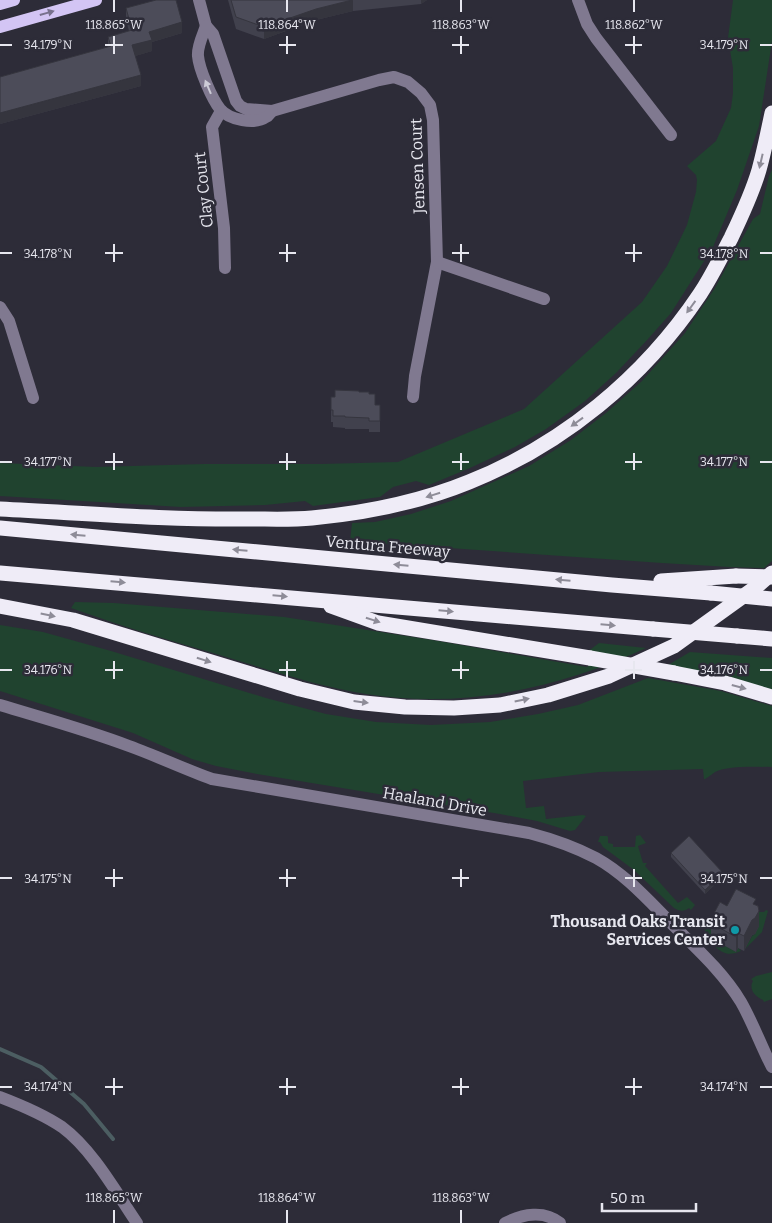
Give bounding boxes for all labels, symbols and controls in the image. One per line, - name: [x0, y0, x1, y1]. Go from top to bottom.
- one-way arrow: [40, 9, 55, 17]
- text: 118.865°W: [86, 18, 143, 32]
- text: 118.864°W: [258, 18, 316, 32]
- text: 118.863°W: [432, 18, 490, 32]
- text: 118.862°W: [605, 18, 663, 32]
- text: 34.179°N: [24, 38, 73, 52]
- text: 34.179°N: [700, 38, 749, 52]
- one-way arrow: [204, 80, 212, 94]
- street label: Jensen Court: [406, 118, 429, 215]
- street label: Clay Court: [190, 151, 217, 229]
- one-way arrow: [757, 153, 765, 168]
- text: 34.178°N: [24, 247, 73, 261]
- text: 34.178°N: [700, 247, 749, 261]
- one-way arrow: [686, 300, 696, 314]
- one-way arrow: [571, 416, 584, 427]
- text: 34.177°N: [24, 455, 73, 469]
- text: 34.177°N: [700, 455, 749, 469]
- one-way arrow: [425, 491, 440, 499]
- one-way arrow: [69, 531, 85, 539]
- street label: Ventura Freeway: [325, 532, 452, 561]
- one-way arrow: [231, 546, 247, 554]
- one-way arrow: [393, 561, 409, 569]
- one-way arrow: [555, 576, 571, 584]
- one-way arrow: [111, 579, 127, 587]
- one-way arrow: [273, 592, 289, 600]
- one-way arrow: [439, 607, 455, 615]
- one-way arrow: [40, 611, 55, 619]
- one-way arrow: [366, 617, 381, 625]
- one-way arrow: [601, 621, 617, 629]
- one-way arrow: [197, 657, 212, 665]
- text: 34.176°N: [24, 663, 73, 677]
- text: 34.176°N: [700, 663, 749, 677]
- one-way arrow: [732, 683, 747, 691]
- one-way arrow: [515, 696, 531, 704]
- one-way arrow: [353, 698, 369, 706]
- street label: Haaland Drive: [381, 783, 488, 820]
- text: 34.175°N: [24, 872, 72, 886]
- text: 34.175°N: [700, 872, 748, 886]
- place label: Thousand Oaks Transit Services Center: [551, 912, 726, 949]
- marker: Thousand Oaks Transit Services Center: [729, 924, 741, 936]
- text: 34.174°N: [24, 1080, 72, 1094]
- text: 34.174°N: [700, 1080, 748, 1094]
- scale bar: [602, 1180, 696, 1212]
- text: 50 m: [610, 1189, 646, 1207]
- text: 118.865°W: [86, 1191, 143, 1205]
- text: 118.864°W: [258, 1191, 316, 1205]
- text: 118.863°W: [432, 1191, 490, 1205]

